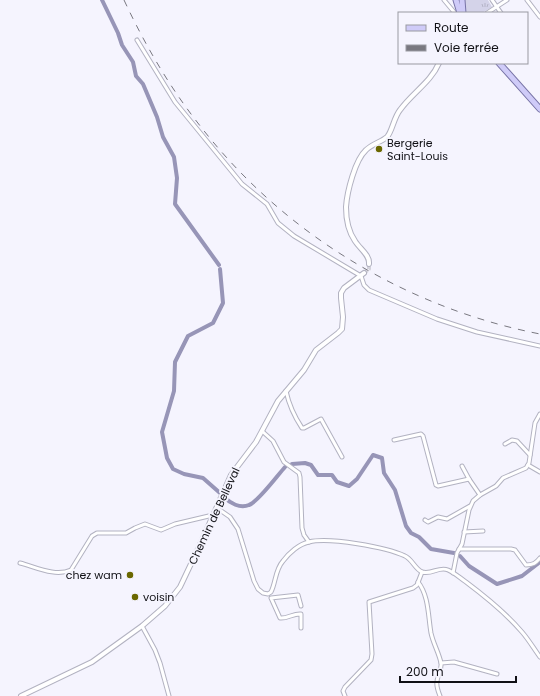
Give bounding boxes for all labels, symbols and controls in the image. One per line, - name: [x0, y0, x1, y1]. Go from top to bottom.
- legend: [398, 12, 528, 64]
- text: Route: [434, 19, 468, 36]
- text: Voie ferrée: [434, 39, 499, 56]
- place label: Bergerie Saint-Louis: [387, 135, 448, 164]
- marker: Bergerie Saint-Louis: [374, 144, 384, 154]
- street label: Chemin de Belleval: [184, 465, 244, 567]
- place label: chez wam: [66, 567, 122, 583]
- marker: chez wam: [125, 570, 135, 580]
- place label: voisin: [143, 589, 174, 605]
- marker: voisin: [130, 592, 140, 602]
- scale bar: [400, 658, 516, 684]
- text: 200 m: [406, 663, 444, 680]

